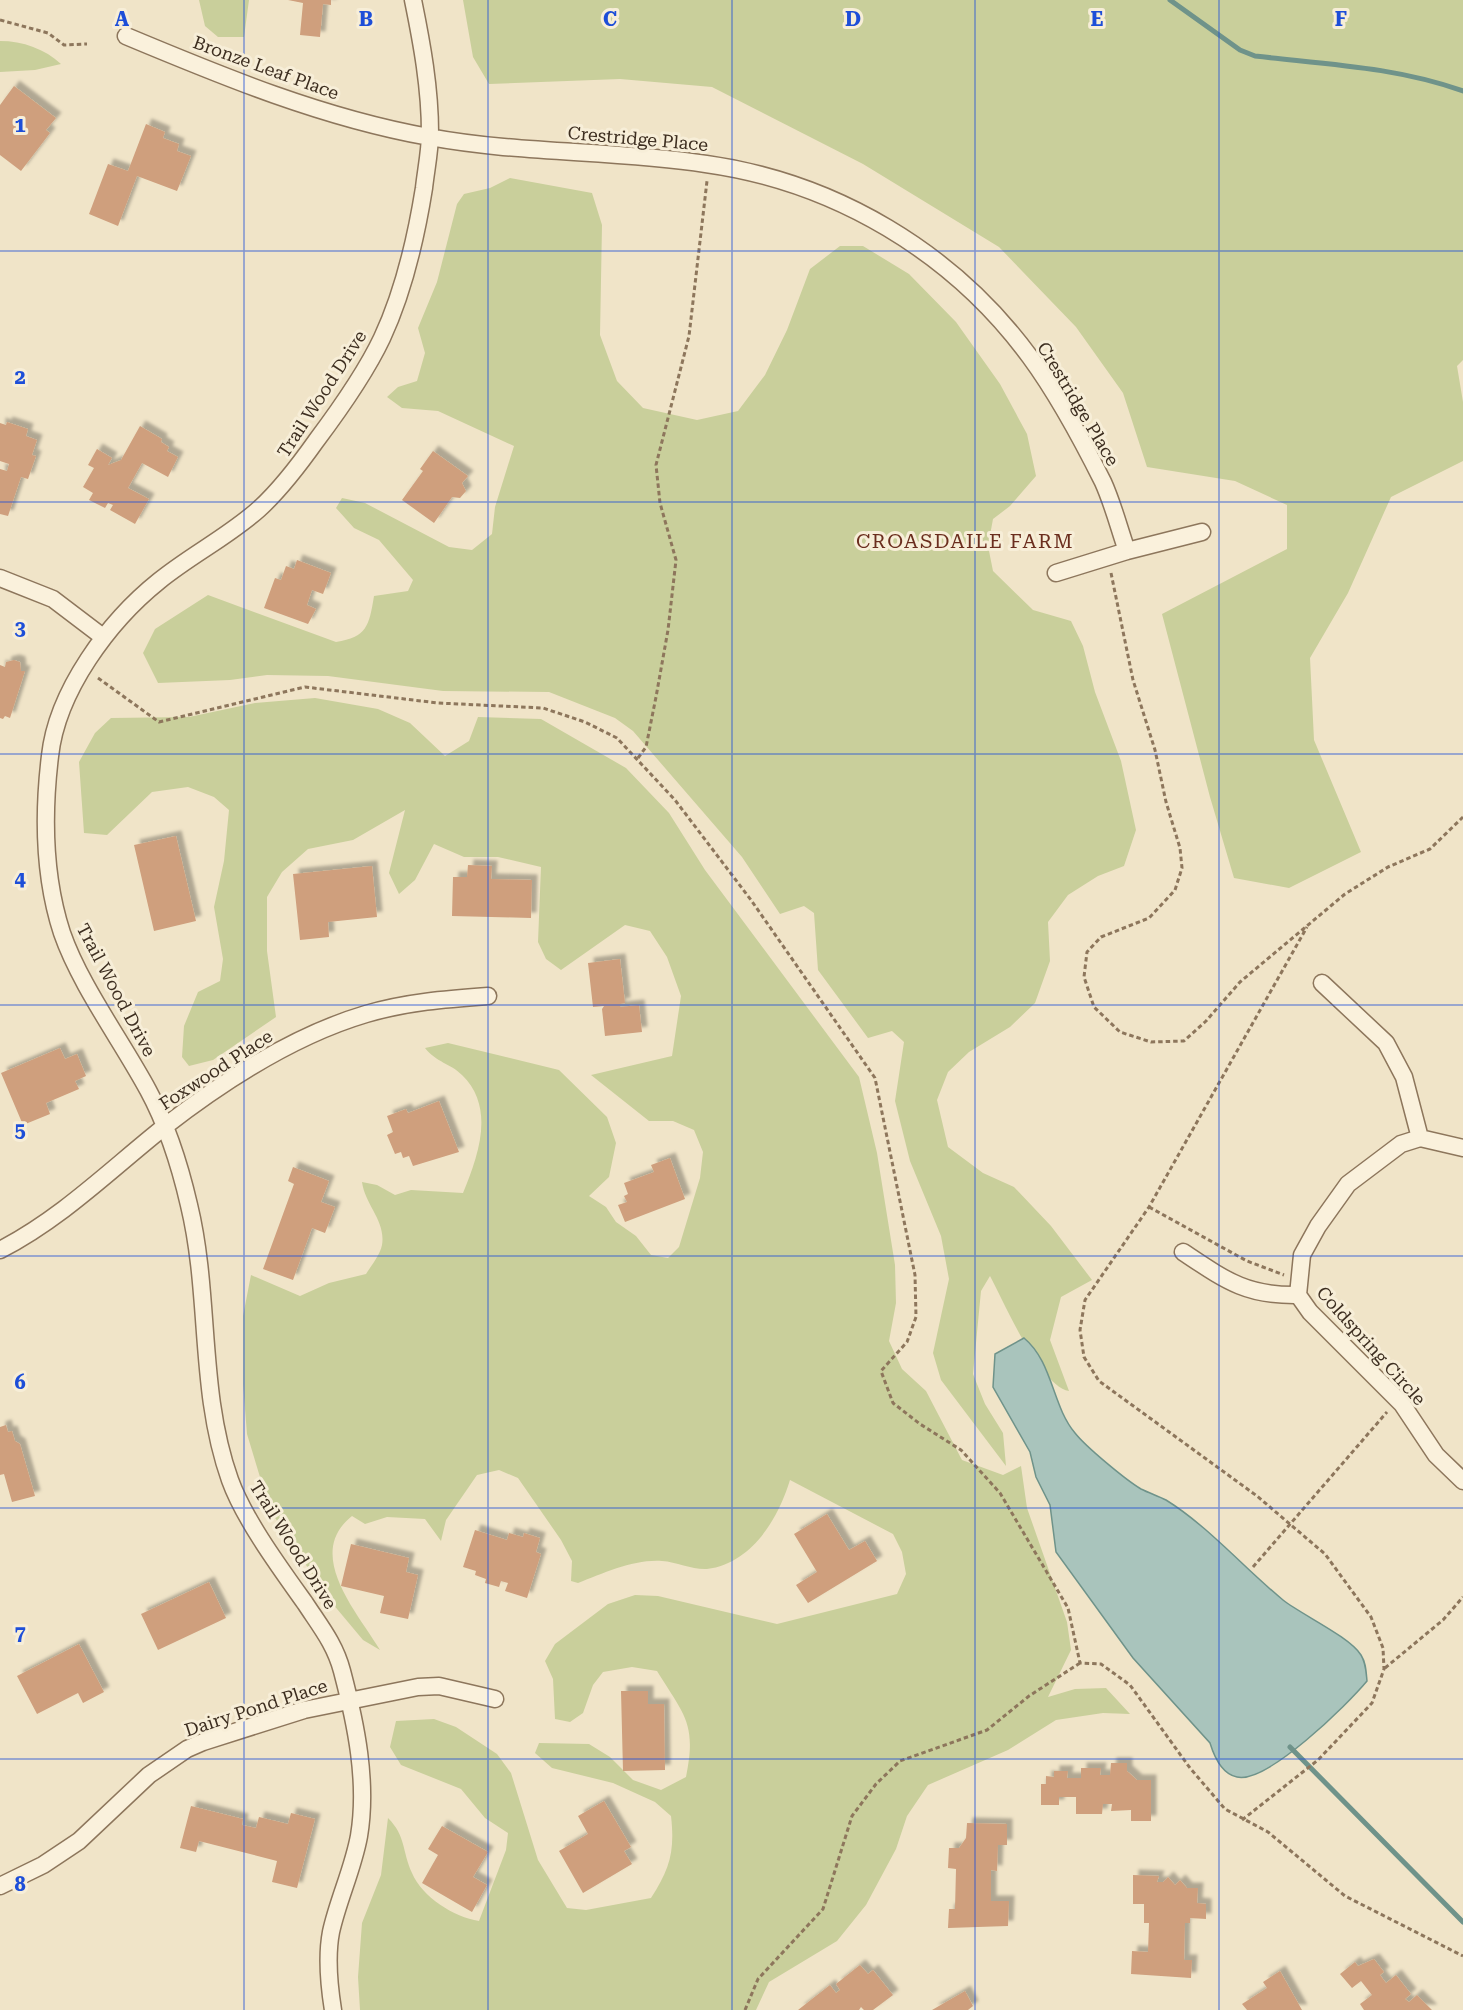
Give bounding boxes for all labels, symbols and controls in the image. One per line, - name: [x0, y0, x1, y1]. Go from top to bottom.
- text: A: [115, 7, 130, 31]
- text: B: [359, 7, 373, 31]
- text: C: [603, 7, 617, 31]
- text: D: [845, 7, 861, 31]
- text: E: [1091, 7, 1104, 31]
- text: F: [1335, 7, 1347, 31]
- street label: Bronze Leaf Place: [190, 31, 342, 104]
- text: 1: [14, 113, 26, 137]
- street label: Crestridge Place: [567, 122, 709, 155]
- street label: Trail Wood Drive: [273, 326, 371, 461]
- street label: Crestridge Place: [1033, 338, 1124, 470]
- text: 2: [14, 365, 26, 389]
- district label: CROASDAILE FARM: [856, 529, 1074, 553]
- text: 3: [14, 616, 26, 640]
- text: 4: [14, 867, 26, 891]
- street label: Trail Wood Drive: [73, 920, 160, 1060]
- street label: Foxwood Place: [155, 1025, 276, 1114]
- text: 5: [14, 1118, 26, 1142]
- street label: Coldspring Circle: [1313, 1282, 1430, 1409]
- text: 6: [14, 1370, 26, 1394]
- street label: Trail Wood Drive: [245, 1477, 341, 1613]
- text: 7: [14, 1621, 26, 1645]
- street label: Dairy Pond Place: [182, 1675, 330, 1741]
- text: 8: [14, 1872, 26, 1896]

